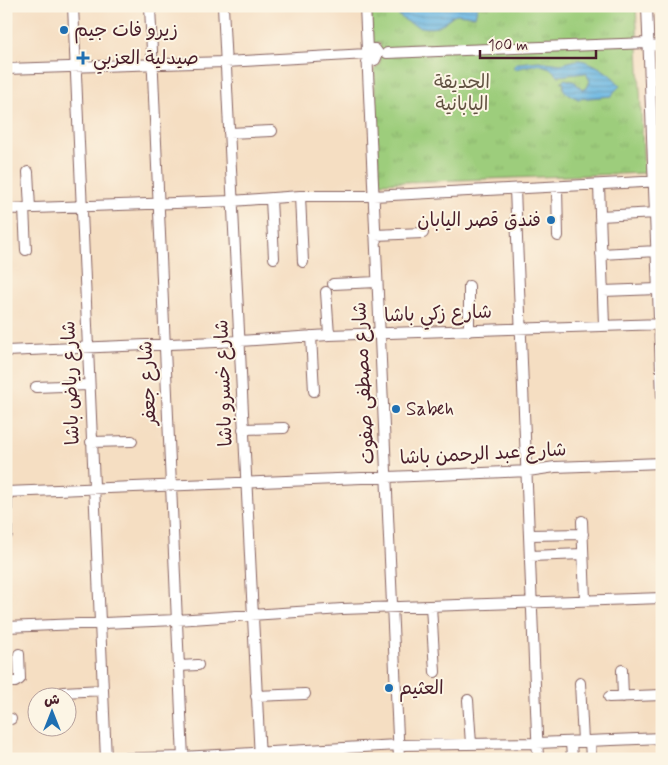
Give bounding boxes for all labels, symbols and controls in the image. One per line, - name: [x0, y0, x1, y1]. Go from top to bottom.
- place label: زيرو فات جيم: [74, 18, 178, 44]
- marker: زيرو فات جيم: [58, 24, 70, 36]
- scale bar: [480, 28, 597, 60]
- text: 100 m: [488, 36, 528, 56]
- place label: صيدلية العزبي: [93, 46, 199, 74]
- marker: صيدلية العزبي: [77, 52, 89, 64]
- park label: الحديقة اليابانية: [434, 70, 490, 117]
- place label: فندق قصر اليابان: [417, 208, 541, 233]
- marker: فندق قصر اليابان: [545, 214, 557, 226]
- street label: شارع زكي باشا: [384, 300, 493, 331]
- street label: شارع مصطفى صفوت: [347, 301, 381, 465]
- street label: شارع خسرو باشا: [209, 319, 239, 447]
- street label: شارع رياض باشا: [56, 320, 86, 446]
- street label: شارع جعفر: [133, 340, 163, 428]
- place label: Sabeh: [406, 397, 454, 422]
- marker: Sabeh: [390, 403, 402, 415]
- street label: شارع عبد الرحمن باشا: [399, 437, 567, 471]
- place label: العثيم: [399, 676, 444, 702]
- marker: العثيم: [383, 682, 395, 694]
- north arrow: [28, 688, 78, 738]
- text: ش: [44, 691, 60, 709]

